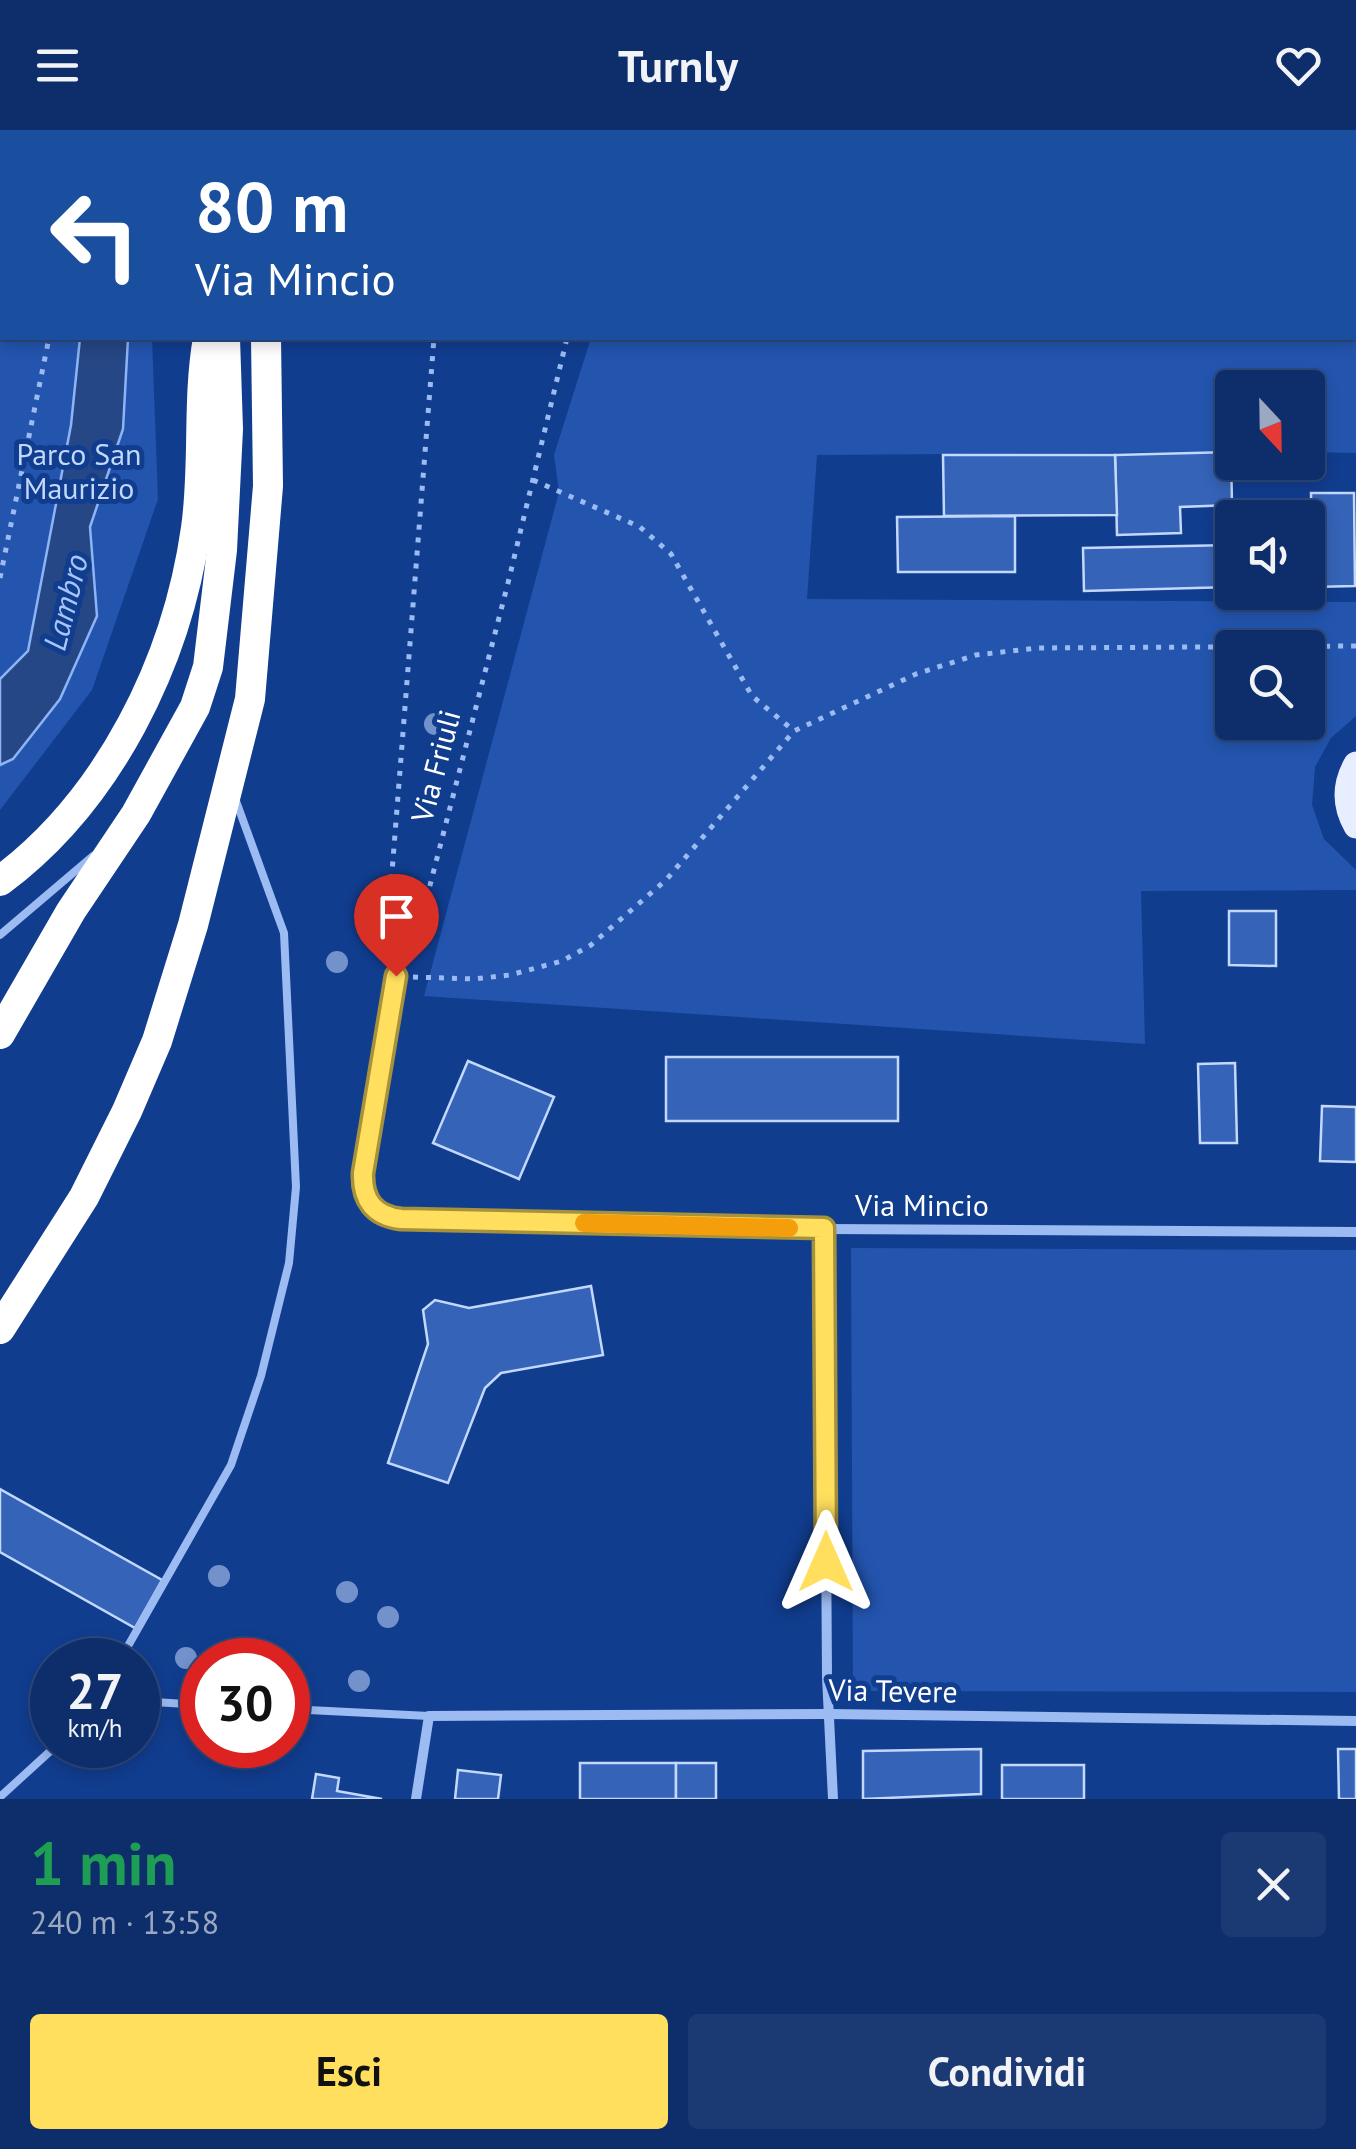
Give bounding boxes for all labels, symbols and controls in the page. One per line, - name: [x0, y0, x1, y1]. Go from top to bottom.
- text: Turnly: [618, 36, 738, 94]
- icon: menu: [30, 38, 85, 93]
- icon: heart: [1271, 38, 1326, 93]
- text: 80 m: [195, 161, 348, 251]
- icon: left: [30, 170, 160, 300]
- text: Via Mincio: [195, 249, 396, 307]
- north arrow: [1215, 370, 1325, 480]
- map controls: [1215, 370, 1325, 740]
- park label: Parco San Maurizio: [17, 434, 141, 507]
- button: sound: [1215, 500, 1325, 610]
- water label: Lambro: [33, 550, 97, 654]
- button: search: [1215, 630, 1325, 740]
- street label: Via Friuli: [401, 706, 469, 827]
- pin: [354, 874, 439, 977]
- icon: arrive: [369, 889, 424, 944]
- street label: Via Mincio: [854, 1185, 989, 1224]
- position arrow: [774, 1510, 878, 1614]
- speed limit sign: 30: [180, 1638, 310, 1768]
- text: 27: [67, 1658, 123, 1723]
- street label: Via Tevere: [827, 1669, 958, 1711]
- text: km/h: [68, 1712, 122, 1744]
- text: 1 min: [30, 1824, 176, 1902]
- button: close: [1221, 1832, 1326, 1937]
- text: 240 m · 13:58: [30, 1901, 219, 1943]
- button: Esci: [30, 2014, 668, 2129]
- button: Condividi: [688, 2014, 1326, 2129]

